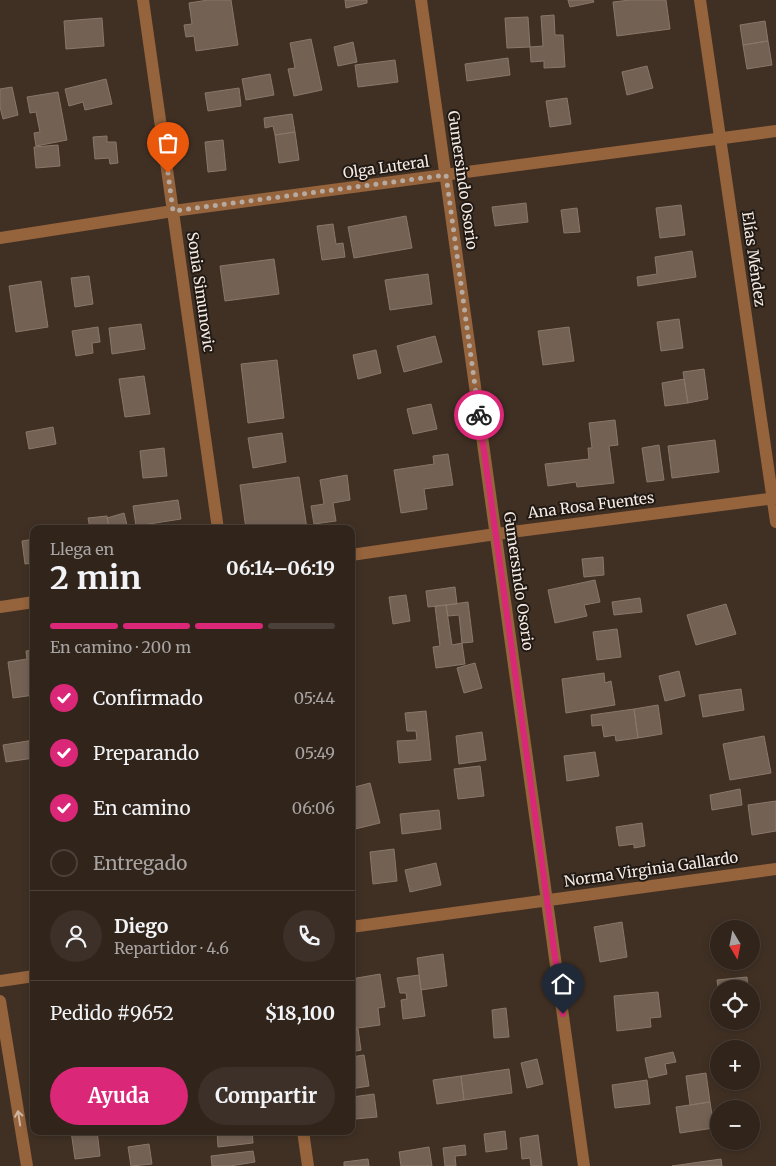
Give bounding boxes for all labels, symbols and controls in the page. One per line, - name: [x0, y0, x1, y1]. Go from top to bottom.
- street label: Gumersindo Osorio: [444, 109, 482, 251]
- pin: [147, 122, 189, 173]
- icon: bag: [154, 129, 182, 157]
- street label: Olga Luteral: [342, 151, 431, 182]
- street label: Elías Méndez: [738, 210, 770, 308]
- street label: Sonia Simunovic: [183, 231, 219, 354]
- courier: [454, 390, 504, 440]
- icon: bike: [465, 401, 493, 429]
- street label: Ana Rosa Fuentes: [526, 488, 655, 522]
- street label: Gumersindo Osorio: [500, 510, 538, 652]
- text: Llega en: [50, 539, 114, 559]
- text: 06:14–06:19: [226, 556, 335, 580]
- text: 2 min: [50, 558, 141, 598]
- text: En camino · 200 m: [50, 637, 191, 657]
- icon: check: [50, 684, 78, 712]
- text: Confirmado: [93, 686, 203, 710]
- text: 05:44: [294, 688, 335, 708]
- icon: check: [50, 739, 78, 767]
- text: Preparando: [93, 741, 199, 765]
- text: 05:49: [295, 743, 335, 763]
- icon: check: [50, 794, 78, 822]
- text: En camino: [93, 796, 191, 820]
- text: 06:06: [292, 798, 335, 818]
- street label: Norma Virginia Gallardo: [563, 847, 739, 891]
- text: Entregado: [93, 851, 187, 875]
- button: person: [50, 910, 102, 962]
- button: phone: [283, 910, 335, 962]
- text: Diego: [114, 914, 168, 938]
- north arrow: [710, 920, 760, 970]
- map controls: [710, 920, 760, 1150]
- text: Repartidor · 4.6: [114, 938, 229, 958]
- pin: [542, 963, 584, 1014]
- icon: home: [549, 970, 577, 998]
- button: locate: [710, 980, 760, 1030]
- text: Pedido #9652: [50, 1001, 174, 1025]
- text: $18,100: [265, 1001, 335, 1025]
- button: +: [710, 1040, 760, 1090]
- button: Ayuda: [50, 1067, 188, 1125]
- button: Compartir: [198, 1067, 335, 1125]
- button: −: [710, 1100, 760, 1150]
- one-way arrow: [13, 1110, 23, 1126]

